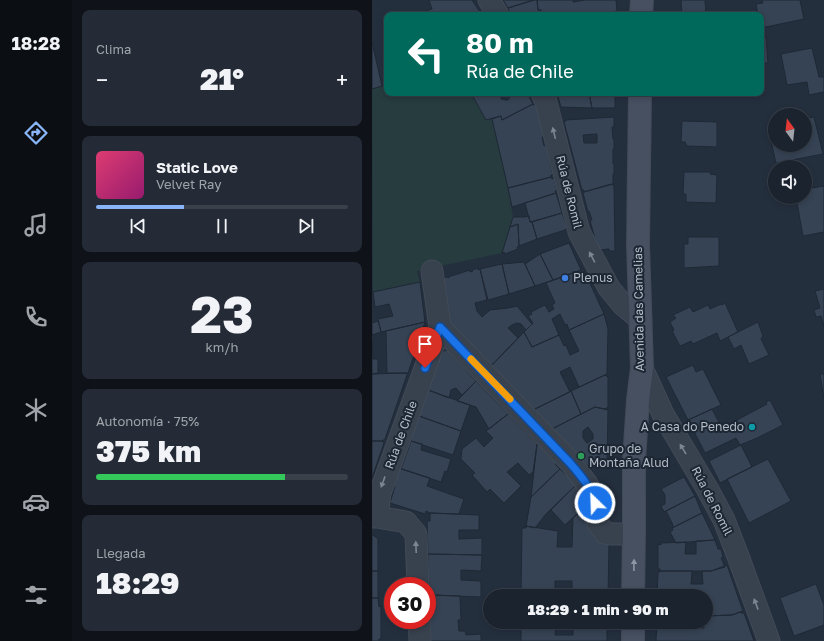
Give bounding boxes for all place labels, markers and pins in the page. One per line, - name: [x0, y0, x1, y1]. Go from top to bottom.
- place label: Plenus: [573, 270, 613, 285]
- marker: Plenus: [560, 273, 570, 283]
- pin: [408, 327, 442, 368]
- place label: A Casa do Penedo: [641, 419, 744, 434]
- marker: A Casa do Penedo: [747, 422, 757, 432]
- place label: Grupo de Montaña Alud: [589, 441, 669, 470]
- marker: Grupo de Montaña Alud: [576, 451, 586, 461]

